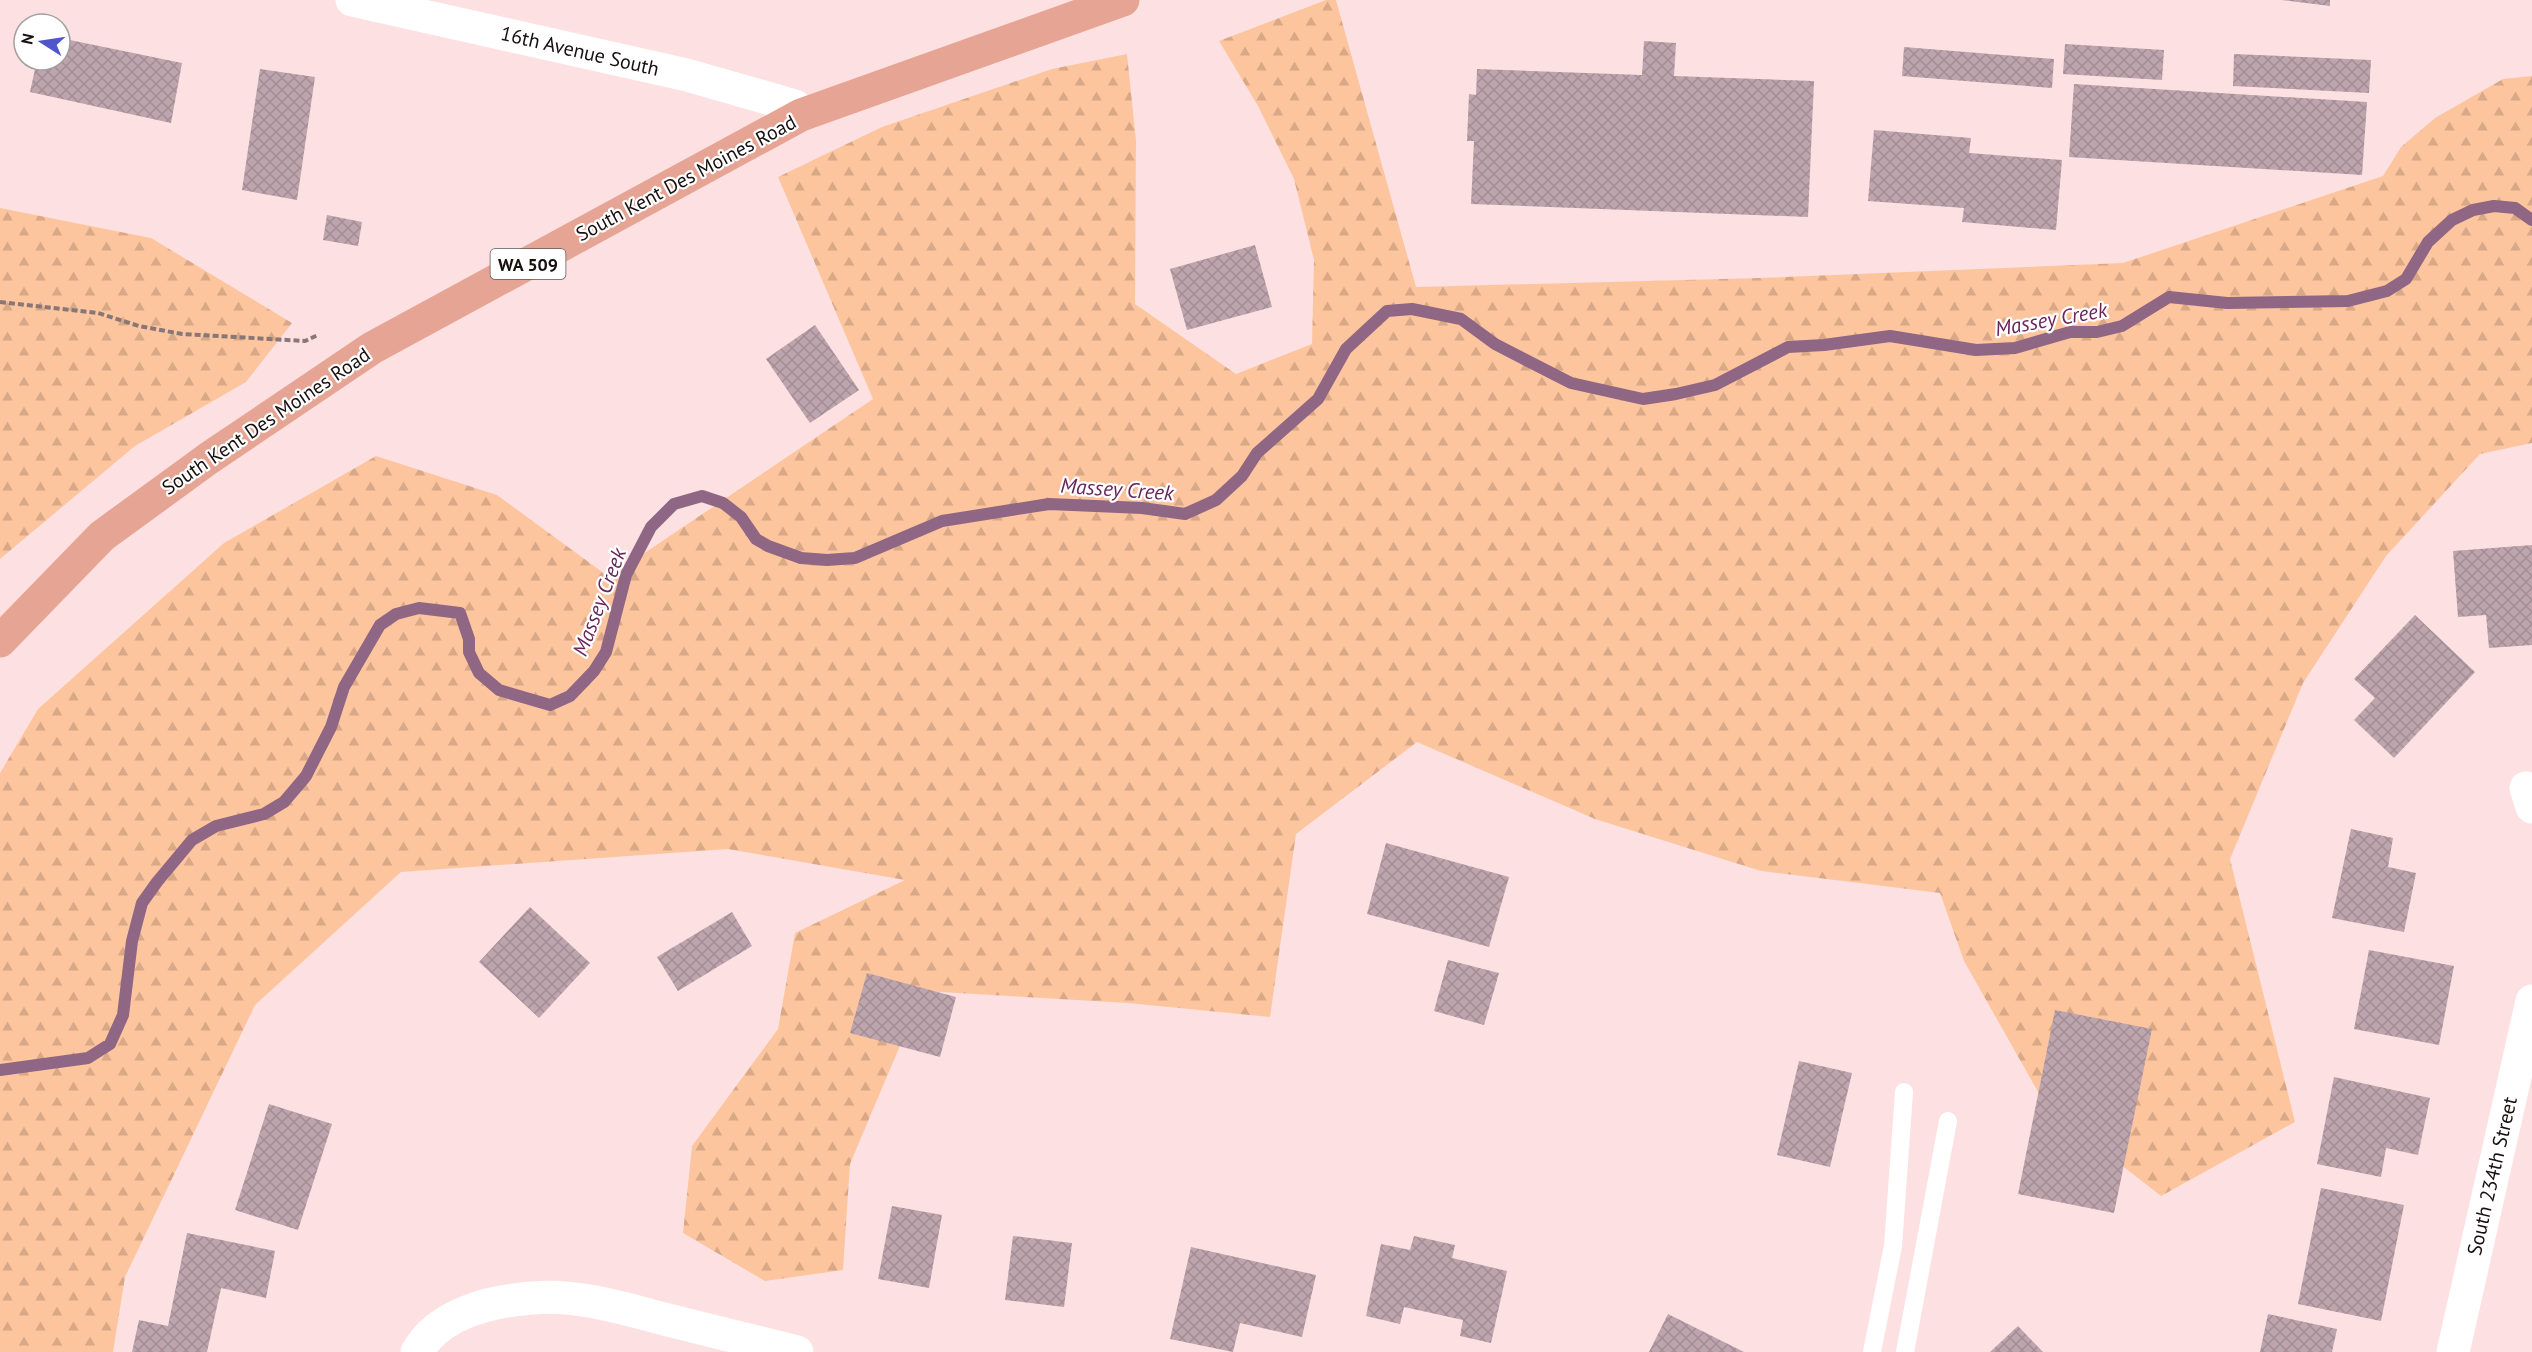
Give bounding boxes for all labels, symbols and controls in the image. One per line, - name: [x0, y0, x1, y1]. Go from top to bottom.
- north arrow: [12, 12, 72, 72]
- street label: 16th Avenue South: [498, 20, 662, 82]
- text: N: [16, 32, 38, 46]
- street label: South Kent Des Moines Road: [571, 109, 801, 247]
- road number: WA 509: [490, 249, 566, 279]
- water label: Massey Creek: [1993, 296, 2111, 342]
- street label: South Kent Des Moines Road: [157, 342, 375, 500]
- water label: Massey Creek: [1060, 472, 1176, 507]
- water label: Massey Creek: [566, 543, 632, 660]
- street label: South 234th Street: [2461, 1094, 2523, 1258]

